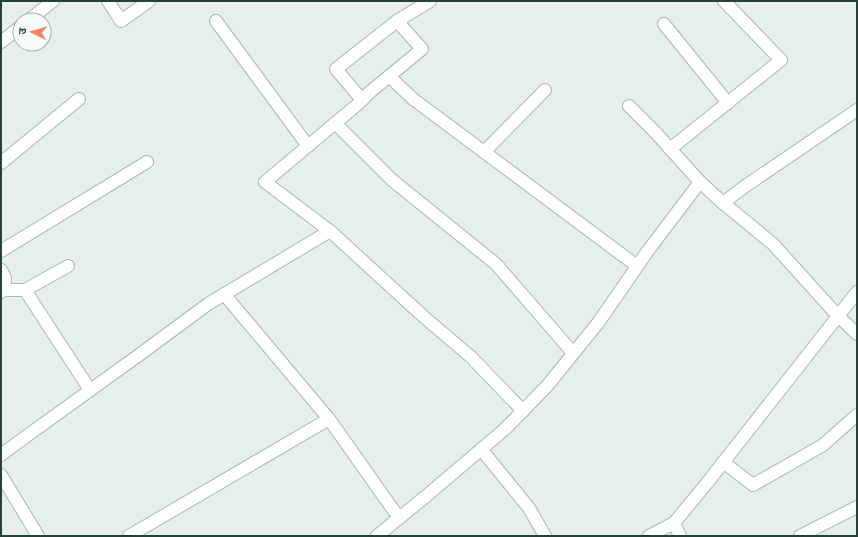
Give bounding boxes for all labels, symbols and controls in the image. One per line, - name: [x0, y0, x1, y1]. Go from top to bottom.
- north arrow: [12, 12, 52, 52]
- text: उ: [15, 27, 29, 35]

